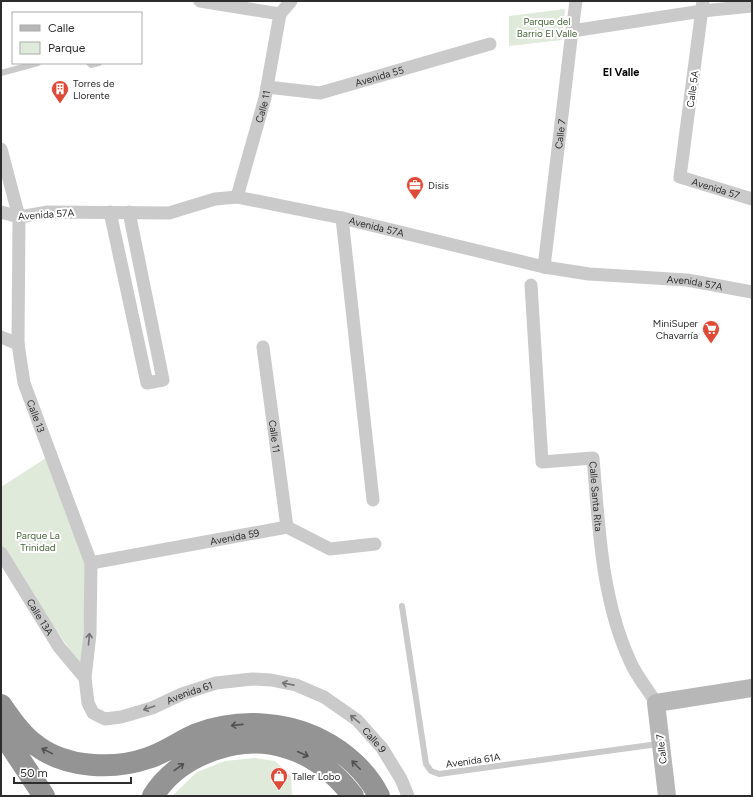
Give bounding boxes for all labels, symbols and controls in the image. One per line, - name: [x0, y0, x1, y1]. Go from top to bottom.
- legend: [12, 12, 142, 64]
- park label: Parque del Barrio El Valle: [517, 15, 578, 40]
- text: Calle: [48, 21, 75, 35]
- text: Parque: [48, 41, 86, 55]
- street label: Avenida 55: [354, 63, 406, 90]
- district label: El Valle: [603, 66, 639, 79]
- street label: Calle 5A: [683, 70, 702, 108]
- place label: Torres de Llorente: [73, 77, 115, 102]
- building icon: Torres de Llorente: [50, 79, 70, 104]
- street label: Calle 11: [252, 89, 273, 124]
- street label: Calle 7: [552, 118, 569, 150]
- office icon: Disis: [405, 175, 425, 200]
- street label: Avenida 57: [690, 175, 742, 202]
- place label: Disis: [428, 179, 449, 192]
- street label: Avenida 57A: [17, 206, 75, 223]
- street label: Avenida 57A: [348, 214, 406, 240]
- street label: Avenida 57A: [666, 273, 724, 294]
- place label: MiniSuper Chavarría: [653, 317, 699, 342]
- supermarket icon: MiniSuper Chavarría: [701, 319, 721, 344]
- street label: Calle 13: [24, 398, 48, 434]
- street label: Calle 11: [266, 419, 283, 453]
- street label: Calle Santa Rita: [586, 461, 605, 532]
- street label: Avenida 59: [209, 526, 261, 548]
- park label: Parque La Trinidad: [16, 529, 60, 554]
- street label: Calle 13A: [24, 596, 56, 638]
- one-way arrow: [86, 633, 93, 646]
- street label: Avenida 61: [164, 679, 214, 707]
- one-way arrow: [282, 679, 295, 687]
- one-way arrow: [144, 705, 156, 713]
- one-way arrow: [349, 714, 360, 723]
- one-way arrow: [231, 721, 244, 729]
- street label: Calle 9: [359, 724, 389, 755]
- street label: Calle 7: [653, 733, 670, 765]
- one-way arrow: [41, 747, 53, 754]
- street label: Avenida 61A: [445, 750, 501, 771]
- one-way arrow: [296, 751, 308, 758]
- scale bar: [14, 759, 131, 785]
- one-way arrow: [351, 760, 361, 770]
- one-way arrow: [174, 763, 185, 772]
- text: 50 m: [20, 766, 48, 780]
- shop icon: Taller Lobo: [269, 766, 289, 791]
- place label: Taller Lobo: [292, 770, 341, 783]

